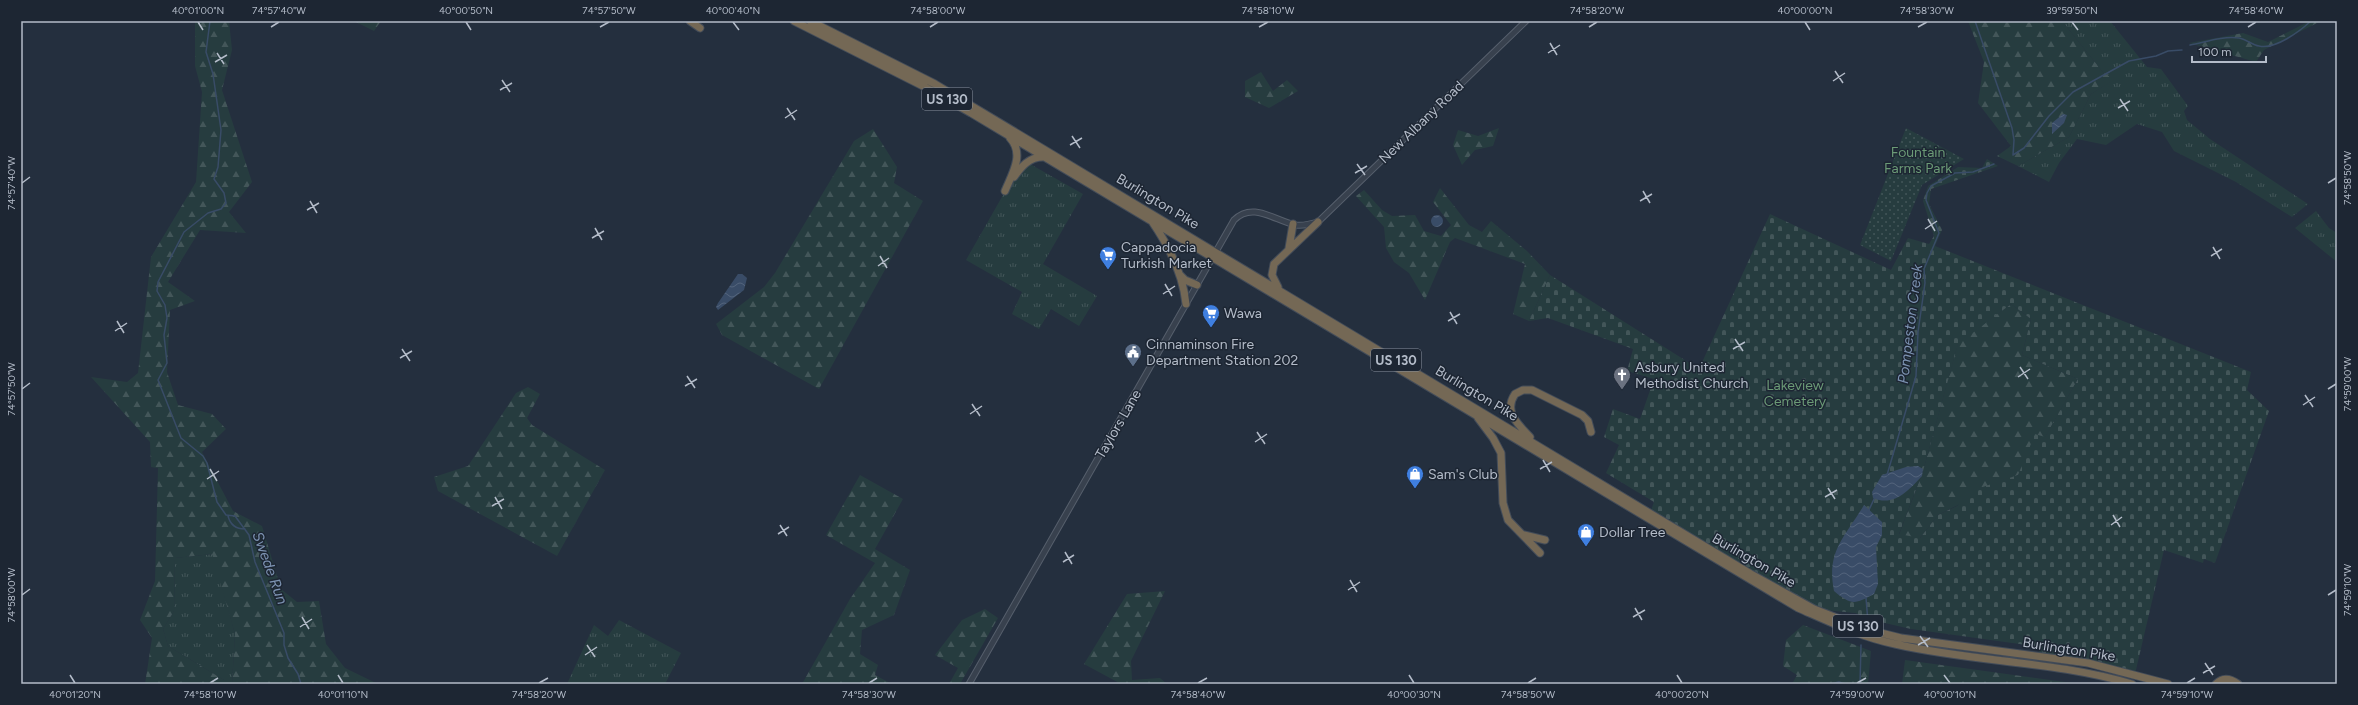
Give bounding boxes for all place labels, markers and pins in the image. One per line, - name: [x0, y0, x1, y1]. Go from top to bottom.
- place label: Cappadocia Turkish Market: [1121, 239, 1212, 272]
- supermarket icon: Cappadocia Turkish Market: [1098, 245, 1118, 270]
- supermarket icon: Wawa: [1201, 303, 1221, 328]
- place label: Wawa: [1224, 305, 1262, 322]
- place label: Cinnaminson Fire Department Station 202: [1146, 336, 1298, 369]
- public building icon: Cinnaminson Fire Department Station 202: [1123, 342, 1143, 367]
- place label: Asbury United Methodist Church: [1635, 359, 1748, 392]
- church icon: Asbury United Methodist Church: [1612, 365, 1632, 390]
- shop icon: Sam's Club: [1405, 464, 1425, 489]
- place label: Sam's Club: [1428, 466, 1498, 483]
- shop icon: Dollar Tree: [1576, 522, 1596, 547]
- place label: Dollar Tree: [1599, 524, 1666, 541]

